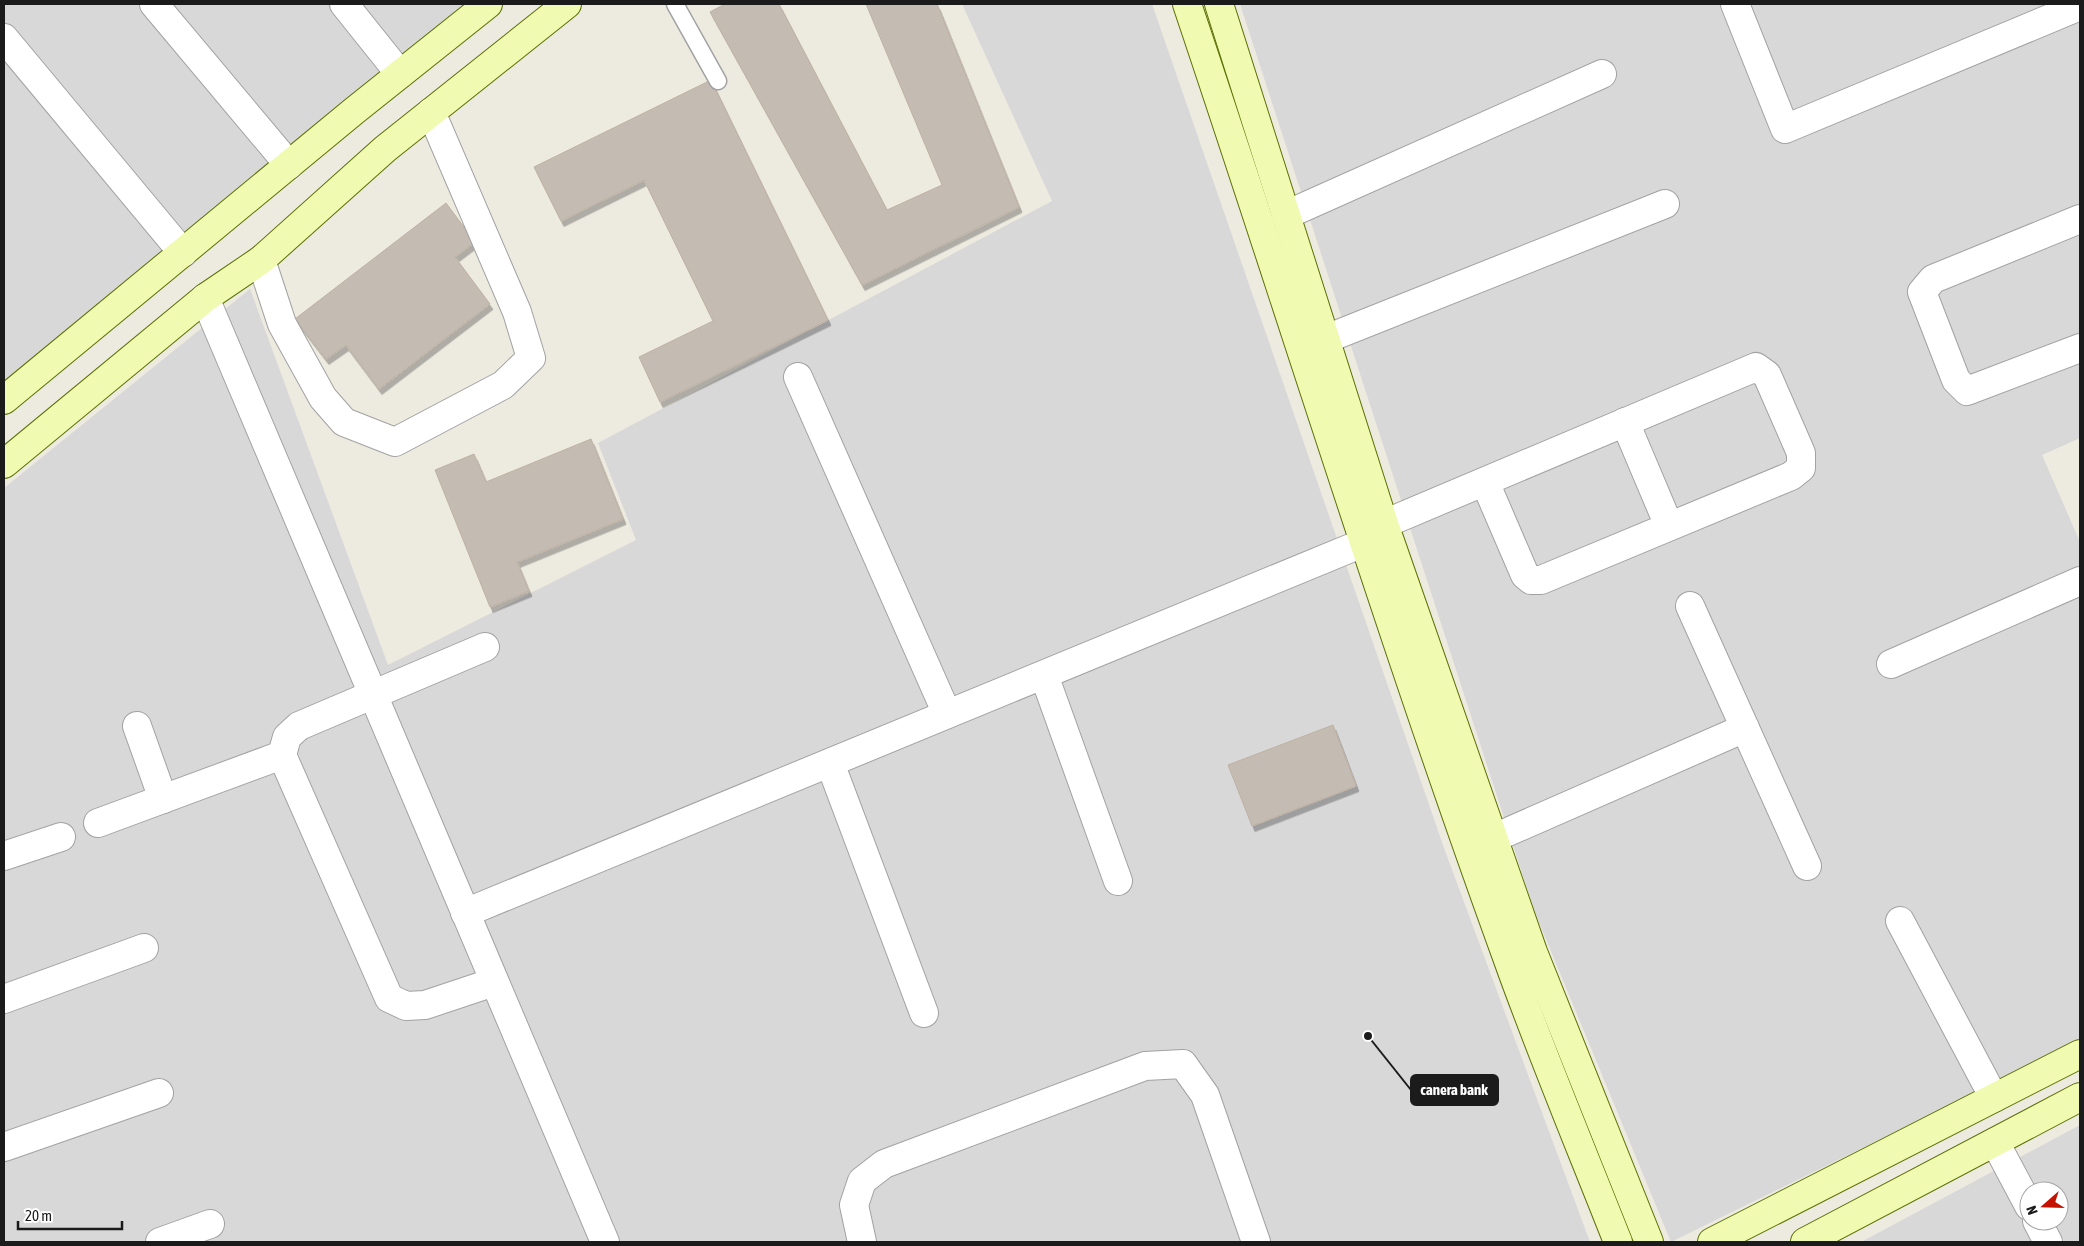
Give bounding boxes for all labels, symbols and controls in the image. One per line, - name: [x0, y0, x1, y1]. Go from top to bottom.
- callout: canera bank: [1411, 1075, 1498, 1105]
- text: canera bank: [1420, 1081, 1488, 1098]
- north arrow: [2019, 1181, 2069, 1231]
- scale bar: [18, 1198, 121, 1230]
- text: N: [2023, 1204, 2041, 1217]
- text: 20 m: [25, 1207, 52, 1224]

